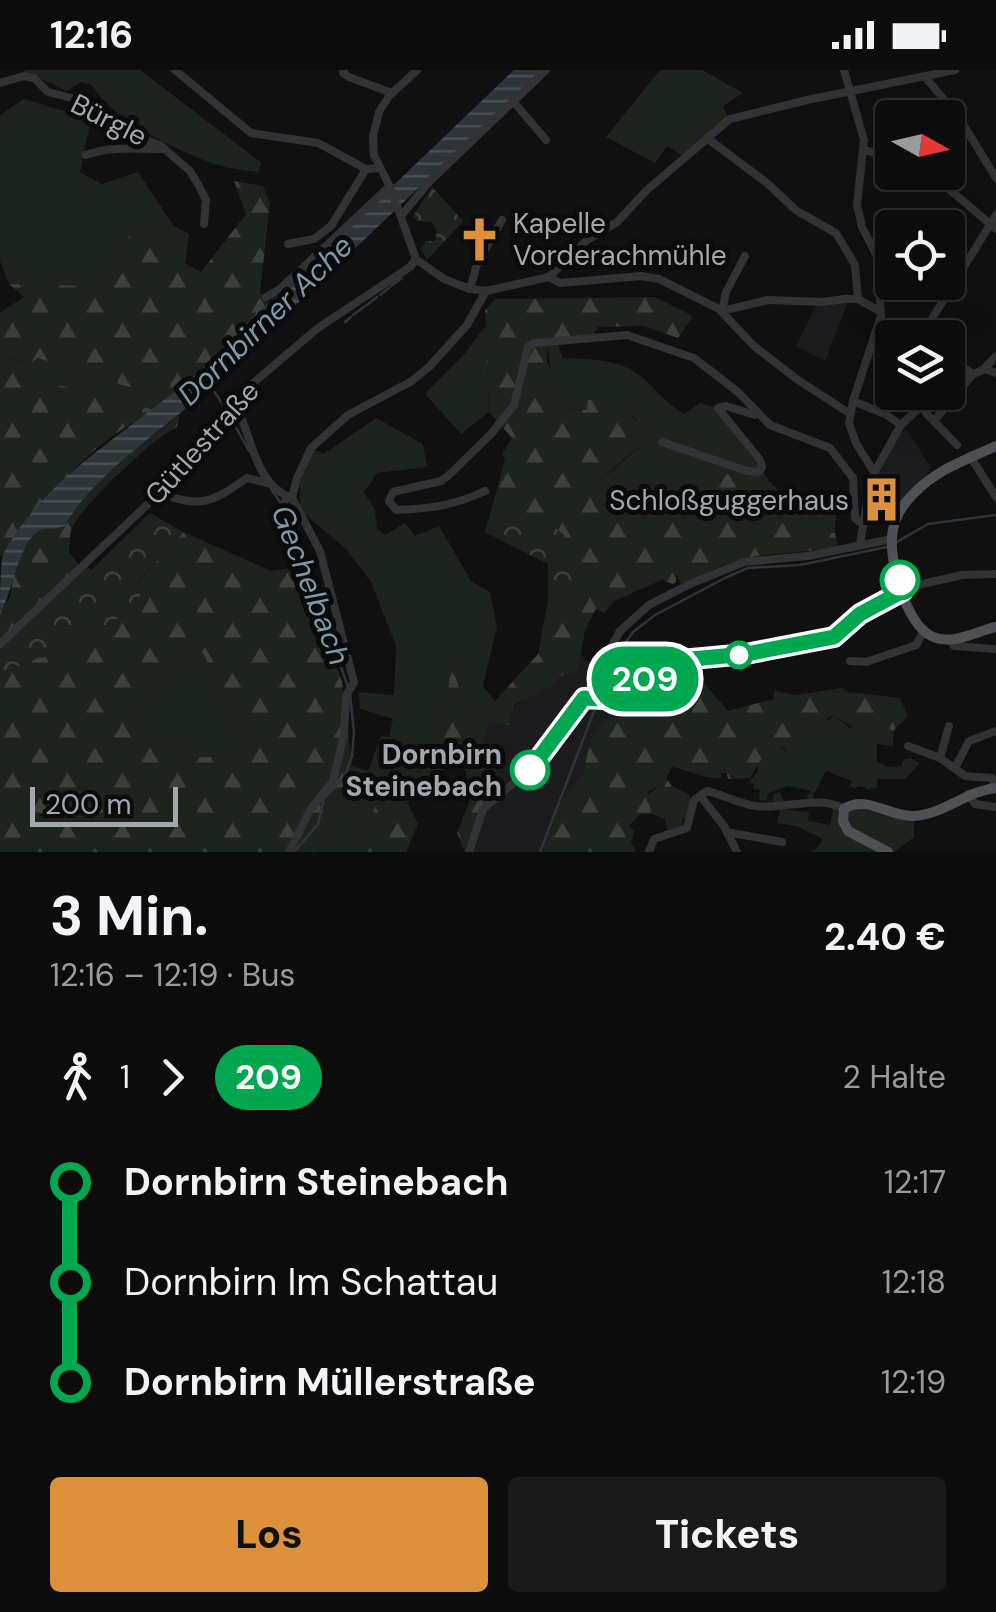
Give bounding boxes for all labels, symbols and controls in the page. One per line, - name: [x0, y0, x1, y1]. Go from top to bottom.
- text: 12:16: [50, 10, 133, 60]
- street label: Bürgle: [65, 85, 153, 155]
- north arrow: [875, 100, 965, 190]
- map controls: [875, 100, 965, 410]
- place label: Kapelle Vorderachmühle: [513, 205, 727, 274]
- button: locate: [875, 210, 965, 300]
- church icon: Kapelle Vorderachmühle: [456, 215, 504, 263]
- water label: Dornbirner Ache: [169, 226, 361, 414]
- button: layers: [875, 320, 965, 410]
- street label: Gütlestraße: [137, 373, 267, 513]
- building icon: Schloßguggerhaus: [858, 476, 906, 524]
- place label: Schloßguggerhaus: [609, 482, 849, 519]
- water label: Gechelbach: [263, 500, 359, 670]
- unlabelled marker: [881, 561, 919, 599]
- unlabelled marker: [726, 642, 752, 668]
- line badge: 209: [588, 646, 702, 712]
- text: 209: [612, 656, 678, 702]
- place label: Dornbirn Steinebach: [346, 736, 502, 805]
- marker: Dornbirn Steinebach: [511, 751, 549, 789]
- scale bar: [30, 782, 178, 826]
- text: 200 m: [45, 786, 132, 823]
- text: 3 Min.: [50, 880, 209, 952]
- text: 2.40 €: [824, 912, 946, 962]
- text: 12:16 – 12:19 · Bus: [50, 954, 295, 996]
- icon: walk: [50, 1050, 105, 1105]
- icon: forward: [145, 1050, 200, 1105]
- text: 209: [235, 1054, 302, 1100]
- text: 1: [120, 1056, 130, 1098]
- text: 2 Halte: [842, 1056, 946, 1098]
- text: Dornbirn Steinebach: [124, 1157, 509, 1207]
- text: 12:17: [884, 1161, 946, 1203]
- text: Dornbirn Im Schattau: [124, 1257, 498, 1307]
- text: 12:18: [882, 1261, 946, 1303]
- text: Dornbirn Müllerstraße: [124, 1357, 536, 1407]
- text: 12:19: [881, 1361, 946, 1403]
- button: Los: [50, 1477, 488, 1592]
- button: Tickets: [508, 1477, 946, 1592]

